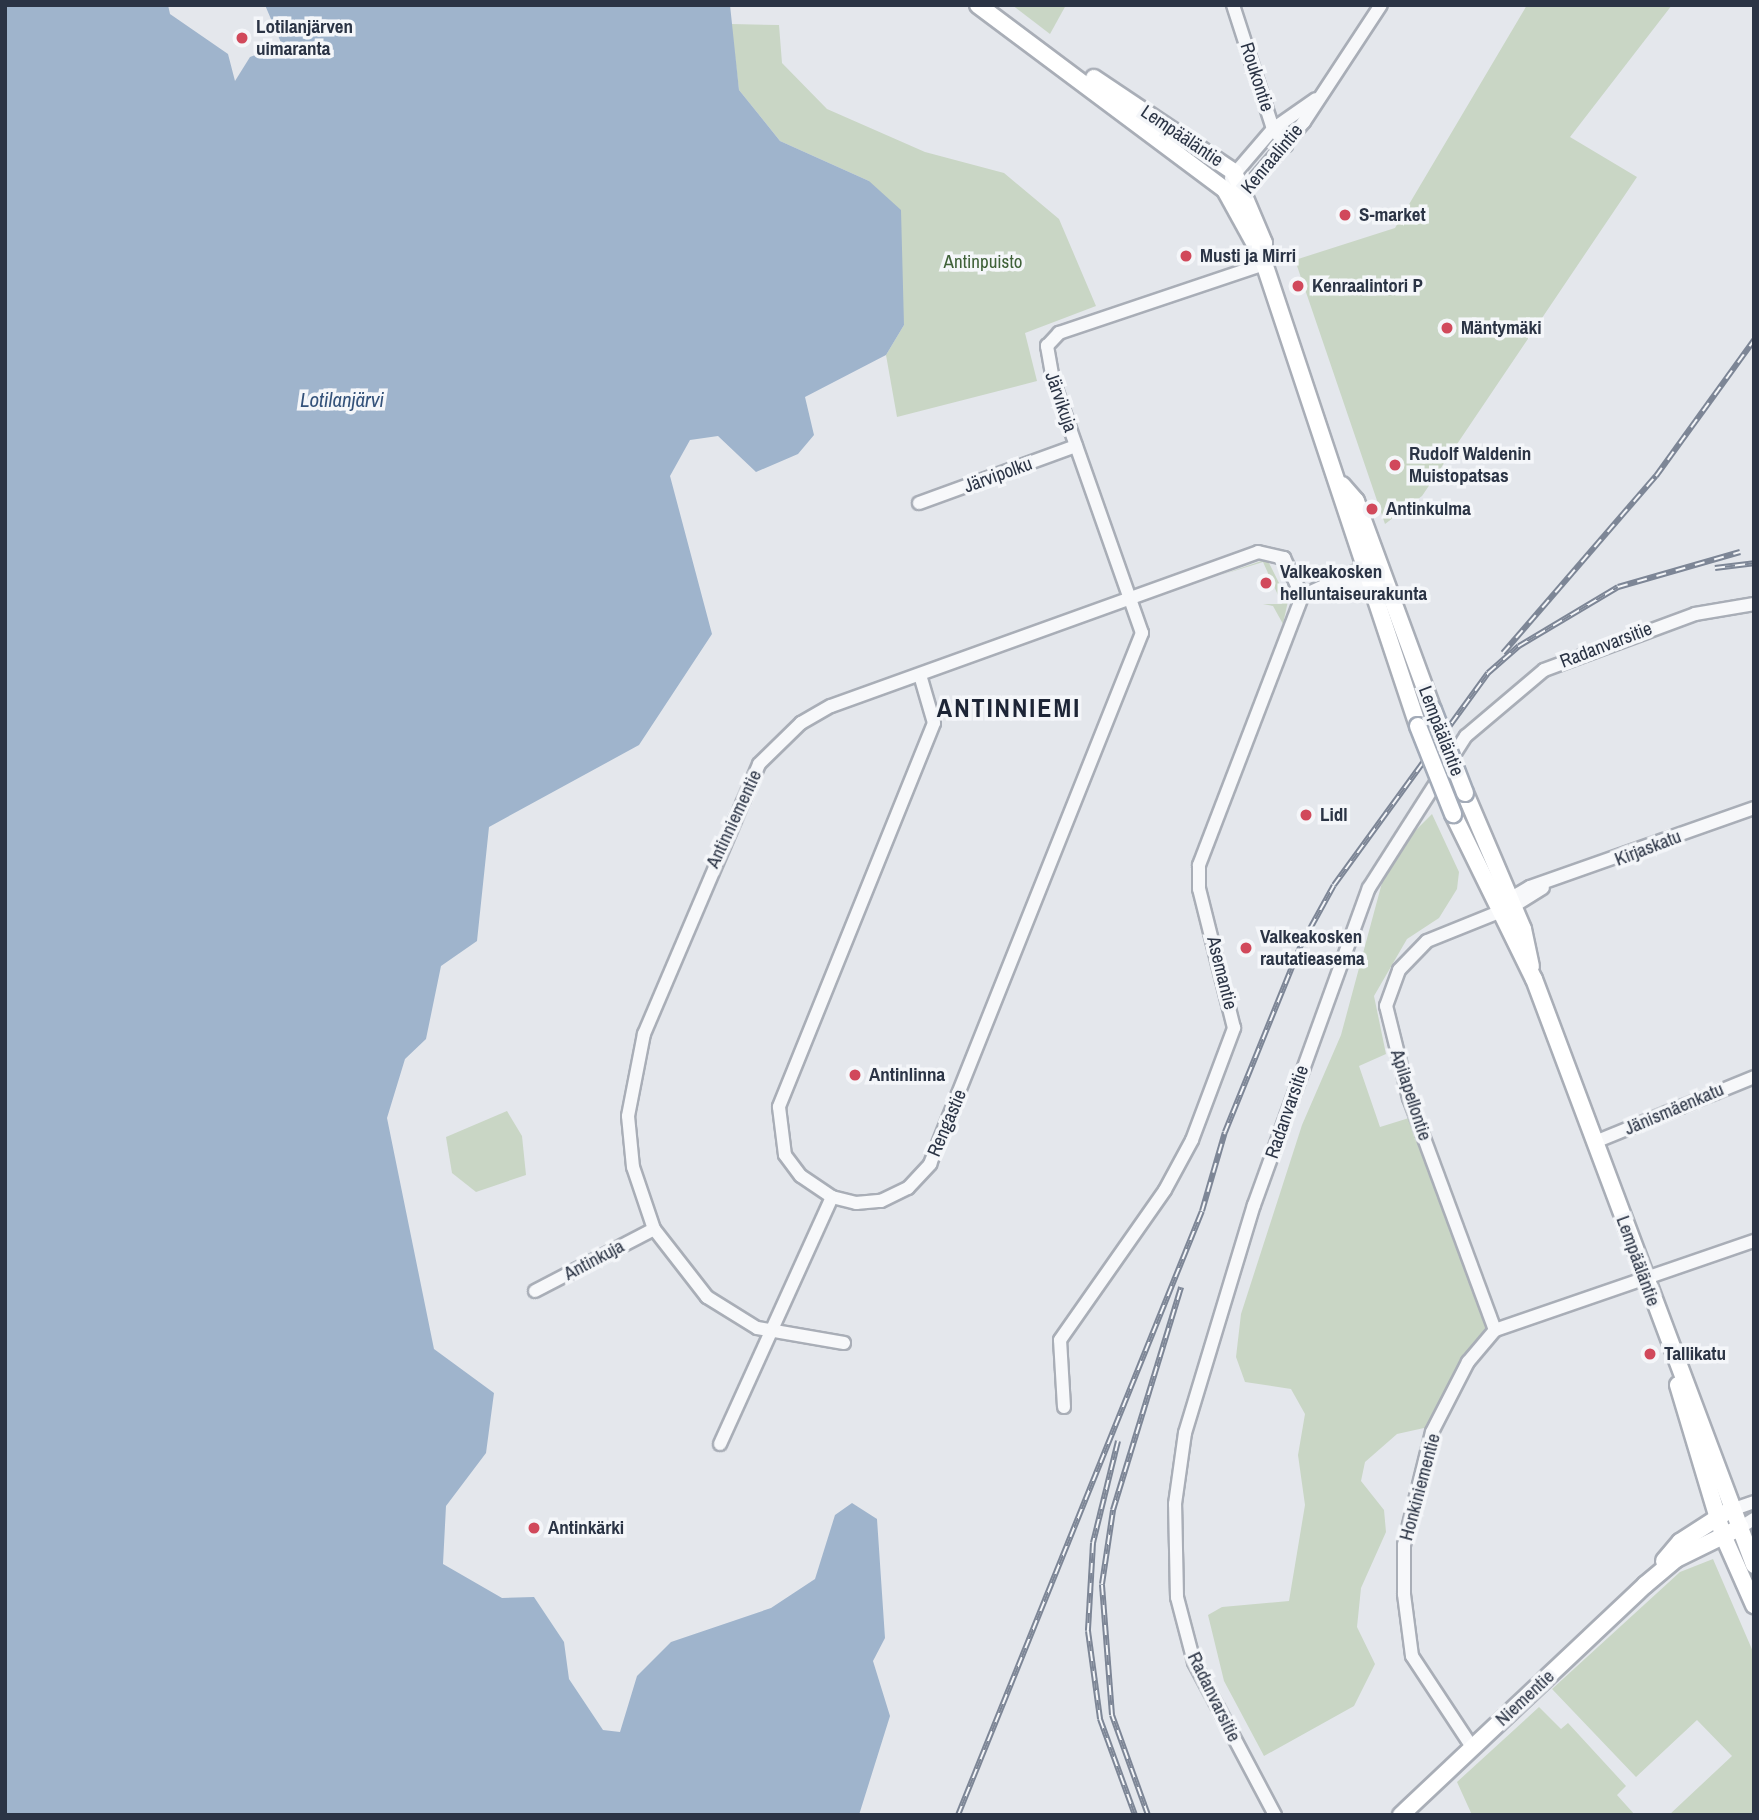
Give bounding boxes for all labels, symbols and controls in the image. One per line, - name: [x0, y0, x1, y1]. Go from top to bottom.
- place label: Lotilanjärven uimaranta: [256, 16, 353, 60]
- marker: Lotilanjärven uimaranta: [234, 30, 250, 46]
- street label: Roukontie: [1235, 40, 1279, 114]
- street label: Lempääläntie: [1136, 100, 1228, 172]
- street label: Kenraalintie: [1236, 119, 1308, 199]
- place label: S-market: [1359, 204, 1426, 226]
- marker: S-market: [1337, 207, 1353, 223]
- place label: Musti ja Mirri: [1200, 245, 1296, 267]
- marker: Musti ja Mirri: [1178, 248, 1194, 264]
- park label: Antinpuisto: [944, 251, 1022, 273]
- place label: Kenraalintori P: [1312, 275, 1423, 297]
- marker: Kenraalintori P: [1290, 278, 1306, 294]
- place label: Mäntymäki: [1461, 317, 1542, 339]
- marker: Mäntymäki: [1439, 320, 1455, 336]
- street label: Järvikuja: [1040, 369, 1082, 435]
- water label: Lotilanjärvi: [300, 387, 384, 413]
- place label: Rudolf Waldenin Muistopatsas: [1409, 443, 1531, 487]
- street label: Järvipolku: [961, 452, 1035, 498]
- marker: Rudolf Waldenin Muistopatsas: [1387, 457, 1403, 473]
- place label: Antinkulma: [1386, 498, 1471, 520]
- marker: Antinkulma: [1364, 501, 1380, 517]
- place label: Valkeakosken helluntaiseurakunta: [1280, 561, 1427, 605]
- marker: Valkeakosken helluntaiseurakunta: [1258, 575, 1274, 591]
- street label: Radanvarsitie: [1557, 617, 1655, 673]
- street label: Lempääläntie: [1413, 683, 1469, 779]
- district label: ANTINNIEMI: [938, 692, 1080, 724]
- street label: Antinniementie: [701, 766, 767, 872]
- place label: Lidl: [1320, 804, 1348, 826]
- marker: Lidl: [1298, 807, 1314, 823]
- street label: Kirjaskatu: [1612, 825, 1684, 871]
- place label: Valkeakosken rautatieasema: [1260, 926, 1365, 970]
- street label: Asemantie: [1202, 934, 1242, 1012]
- marker: Valkeakosken rautatieasema: [1238, 940, 1254, 956]
- street label: Apilapellontie: [1386, 1047, 1436, 1143]
- street label: Radanvarsitie: [1260, 1062, 1314, 1162]
- place label: Antinlinna: [869, 1064, 945, 1086]
- marker: Antinlinna: [847, 1067, 863, 1083]
- street label: Jänismäenkatu: [1621, 1078, 1727, 1140]
- street label: Rengastie: [923, 1086, 971, 1160]
- street label: Lempääläntie: [1611, 1213, 1665, 1309]
- street label: Antinkuja: [560, 1235, 628, 1285]
- place label: Tallikatu: [1664, 1343, 1726, 1365]
- marker: Tallikatu: [1642, 1346, 1658, 1362]
- street label: Honkiniementie: [1395, 1431, 1445, 1543]
- place label: Antinkärki: [548, 1517, 624, 1539]
- marker: Antinkärki: [526, 1520, 542, 1536]
- street label: Radanvarsitie: [1182, 1648, 1246, 1746]
- street label: Niementie: [1491, 1665, 1559, 1731]

